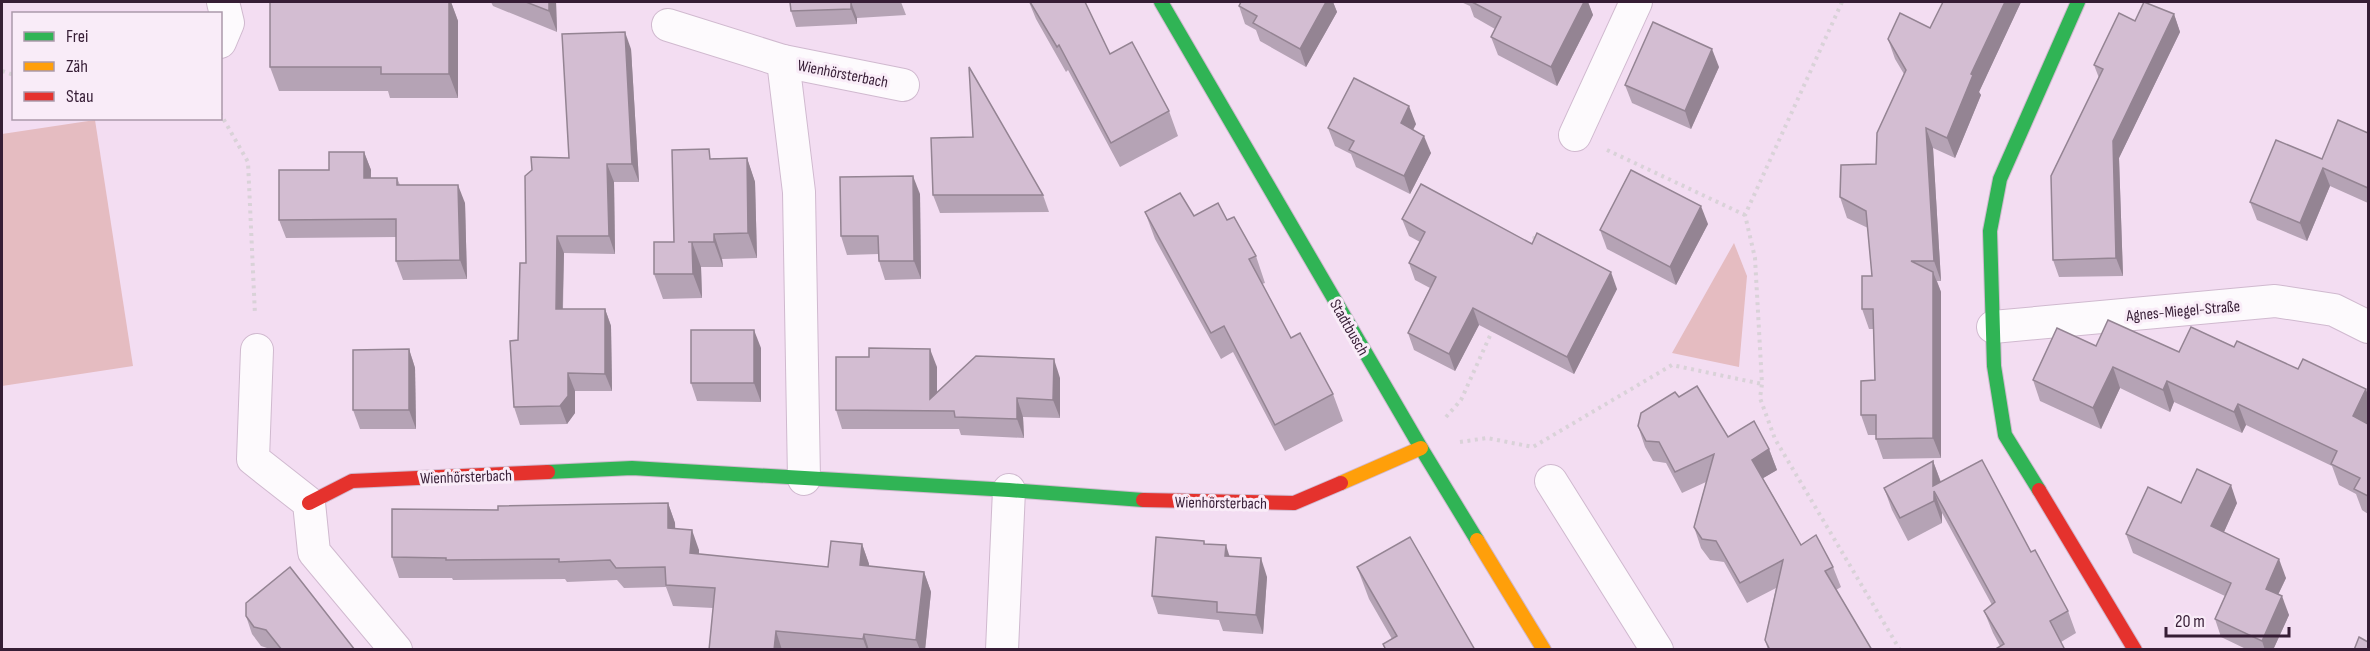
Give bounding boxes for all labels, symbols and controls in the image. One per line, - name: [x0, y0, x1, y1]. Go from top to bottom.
- legend: [12, 12, 222, 120]
- text: Frei: [66, 26, 88, 47]
- text: Zäh: [66, 56, 88, 77]
- street label: Wienhörsterbach: [796, 56, 890, 93]
- text: Stau: [66, 86, 94, 107]
- street label: Stadtbusch: [1325, 296, 1372, 359]
- street label: Agnes-Miegel-Straße: [2124, 297, 2241, 326]
- street label: Wienhörsterbach: [420, 466, 512, 489]
- street label: Wienhörsterbach: [1175, 493, 1267, 514]
- scale bar: [2166, 600, 2289, 638]
- text: 20 m: [2175, 611, 2205, 632]

